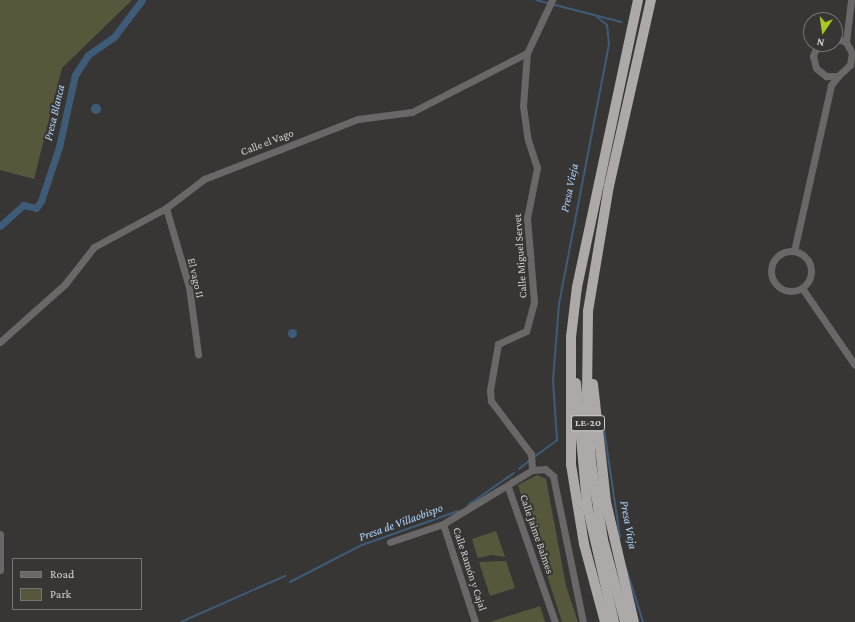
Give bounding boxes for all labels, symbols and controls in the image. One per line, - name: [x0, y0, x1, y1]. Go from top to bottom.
- north arrow: [803, 12, 843, 52]
- text: N: [816, 36, 826, 49]
- water label: Presa Blanca: [42, 83, 68, 143]
- street label: Calle el Vago: [239, 126, 295, 158]
- water label: Presa Vieja: [558, 162, 582, 214]
- street label: Calle Miguel Servet: [510, 213, 530, 299]
- street label: El vago II: [185, 257, 207, 299]
- road number: LE-20: [571, 415, 605, 431]
- street label: Calle Jaime Balmes: [517, 493, 557, 575]
- water label: Presa Vieja: [616, 499, 640, 551]
- water label: Presa de Villaobispo: [357, 501, 445, 545]
- street label: Calle Ramón y Cajal: [450, 526, 490, 612]
- legend: [12, 558, 142, 610]
- text: Road: [50, 567, 74, 581]
- text: Park: [50, 587, 71, 601]

